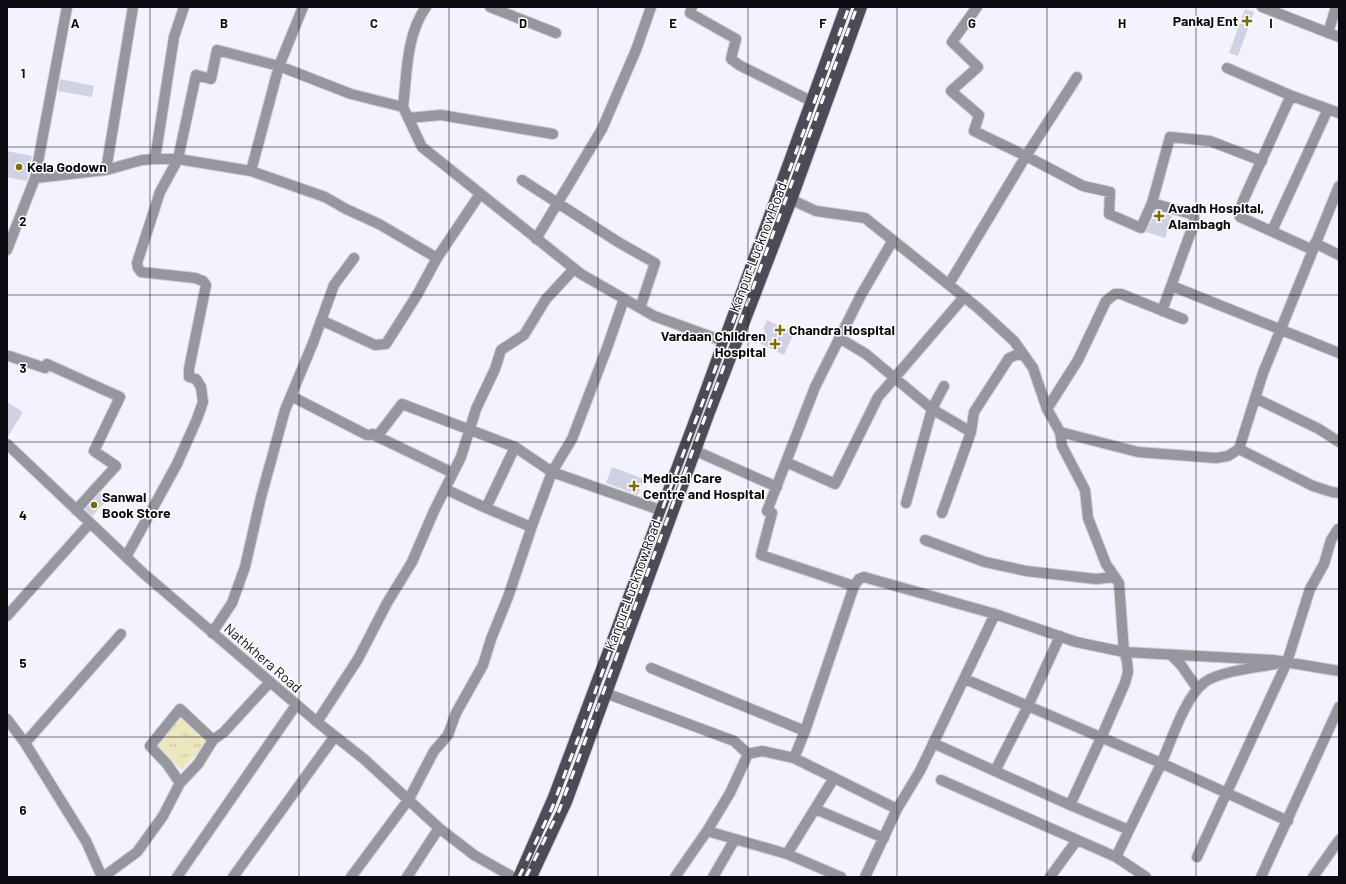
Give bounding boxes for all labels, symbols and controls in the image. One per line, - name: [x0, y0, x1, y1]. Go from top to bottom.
- place label: Pankaj Ent: [1173, 12, 1238, 29]
- text: A: [71, 15, 80, 31]
- text: B: [220, 15, 228, 31]
- text: C: [370, 15, 378, 31]
- text: D: [519, 15, 527, 31]
- text: E: [669, 15, 677, 31]
- text: F: [819, 15, 827, 31]
- text: G: [968, 15, 976, 31]
- text: H: [1118, 15, 1126, 31]
- marker: Pankaj Ent: [1241, 15, 1253, 27]
- text: I: [1269, 15, 1273, 31]
- text: 1: [21, 65, 25, 81]
- place label: Kela Godown: [27, 158, 107, 175]
- marker: Kela Godown: [14, 162, 24, 172]
- street label: Kanpur-Lucknow Road: [725, 180, 790, 314]
- place label: Avadh Hospital, Alambagh: [1168, 199, 1264, 232]
- marker: Avadh Hospital, Alambagh: [1153, 210, 1165, 222]
- text: 2: [19, 213, 27, 229]
- place label: Chandra Hospital: [789, 321, 895, 338]
- marker: Chandra Hospital: [774, 324, 786, 336]
- place label: Vardaan Children Hospital: [661, 327, 766, 360]
- marker: Vardaan Children Hospital: [769, 338, 781, 350]
- text: 3: [19, 360, 27, 376]
- place label: Medical Care Centre and Hospital: [643, 469, 765, 502]
- marker: Medical Care Centre and Hospital: [628, 480, 640, 492]
- place label: Sanwal Book Store: [102, 488, 171, 521]
- marker: Sanwal Book Store: [89, 500, 99, 510]
- text: 4: [19, 507, 27, 523]
- street label: Kanpur-Lucknow Road: [601, 517, 664, 652]
- street label: Nathkhera Road: [221, 619, 306, 696]
- text: 5: [19, 655, 27, 671]
- text: 6: [20, 802, 27, 818]

